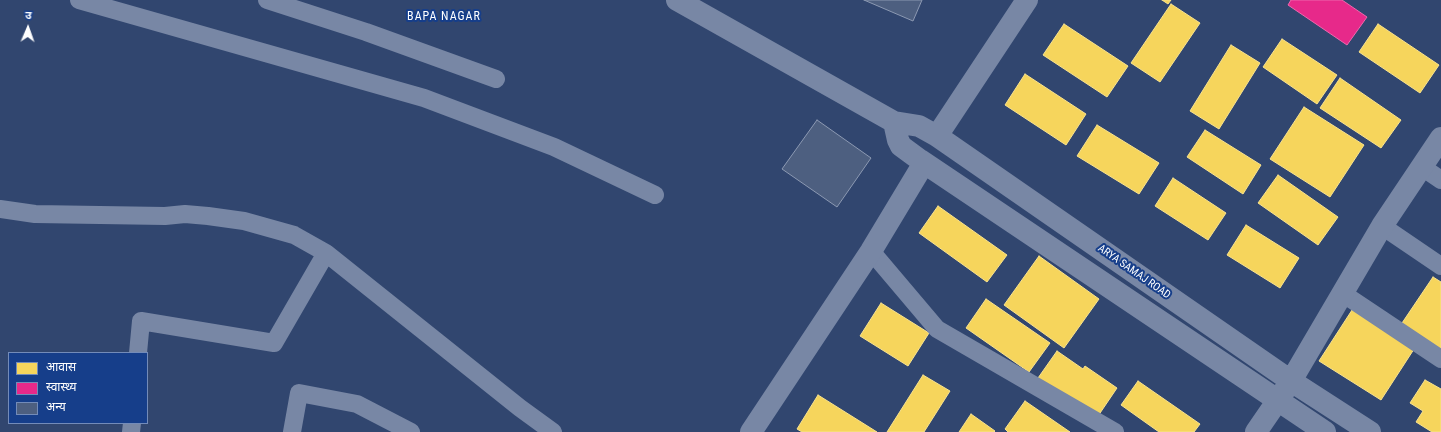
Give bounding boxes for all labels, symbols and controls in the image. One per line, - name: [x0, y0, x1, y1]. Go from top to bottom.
- north arrow: [8, 8, 48, 48]
- text: उ: [25, 9, 32, 22]
- district label: BAPA NAGAR: [407, 10, 481, 24]
- street label: ARYA SAMAJ ROAD: [1095, 242, 1173, 302]
- legend: [8, 352, 148, 424]
- text: आवास: [46, 360, 76, 374]
- text: स्वास्थ्य: [46, 380, 76, 394]
- text: अन्य: [46, 400, 66, 414]

